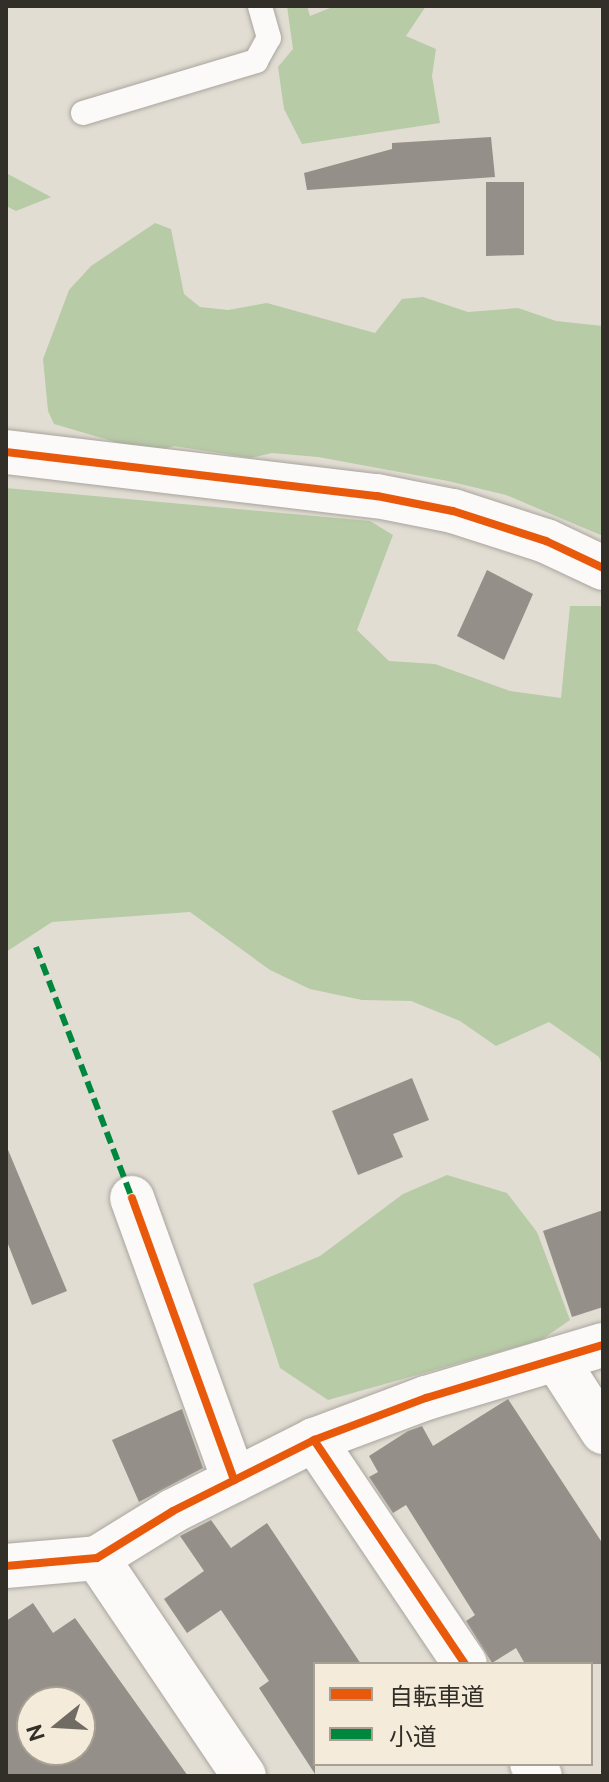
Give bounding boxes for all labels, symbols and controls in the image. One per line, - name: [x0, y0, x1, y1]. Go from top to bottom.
- legend: [313, 1662, 593, 1766]
- text: 自転車道: [389, 1683, 485, 1710]
- north arrow: [16, 1686, 96, 1766]
- text: N: [20, 1721, 49, 1745]
- text: 小道: [389, 1723, 437, 1750]

